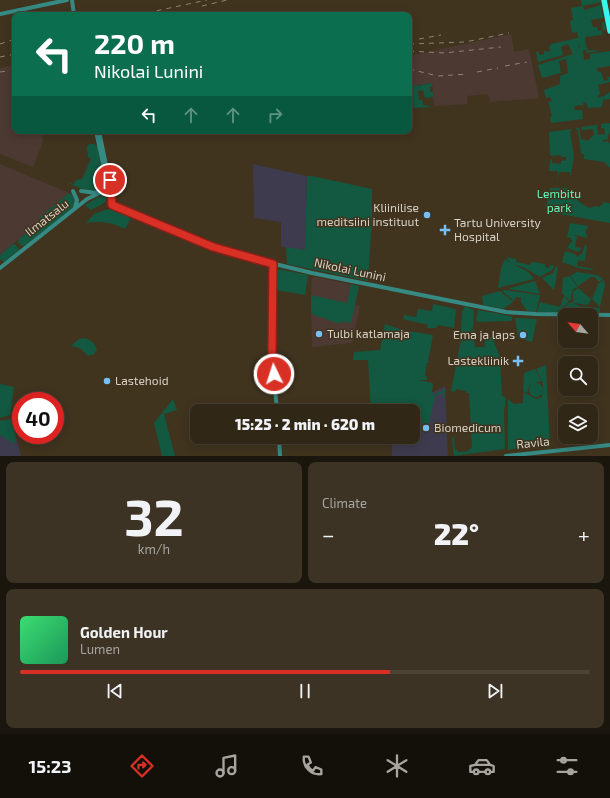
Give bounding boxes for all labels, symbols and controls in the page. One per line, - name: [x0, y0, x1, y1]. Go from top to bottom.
- text: 220 m: [94, 26, 175, 60]
- icon: left: [28, 28, 80, 80]
- text: Nikolai Lunini: [94, 60, 203, 82]
- icon: left: [138, 104, 160, 126]
- icon: ahead: [180, 104, 202, 126]
- icon: ahead: [222, 104, 244, 126]
- icon: right: [264, 104, 286, 126]
- pin: [93, 163, 127, 197]
- icon: arrive: [99, 169, 121, 191]
- park label: Lembitu park: [537, 186, 581, 214]
- street label: Ilmatsalu: [22, 196, 71, 239]
- place label: Kliinilise meditsiini instituut: [317, 200, 419, 228]
- marker: Kliinilise meditsiini instituut: [422, 210, 432, 220]
- place label: Tartu University Hospital: [454, 215, 541, 243]
- marker: Tartu University Hospital: [439, 224, 451, 236]
- street label: Nikolai Lunini: [313, 255, 387, 283]
- north arrow: [558, 308, 598, 348]
- map controls: [558, 308, 598, 444]
- place label: Tulbi katlamaja: [327, 326, 410, 341]
- place label: Ema ja laps: [453, 327, 515, 342]
- marker: Tulbi katlamaja: [314, 329, 324, 339]
- marker: Ema ja laps: [518, 330, 528, 340]
- position arrow: [253, 353, 295, 395]
- place label: Lastekliinik: [447, 353, 509, 367]
- marker: Lastekliinik: [512, 355, 524, 367]
- button: search: [558, 356, 598, 396]
- place label: Lastehoid: [115, 373, 169, 387]
- marker: Lastehoid: [102, 376, 112, 386]
- speed limit sign: 40: [12, 392, 64, 444]
- button: layers: [558, 404, 598, 444]
- text: 15:25 · 2 min · 620 m: [235, 415, 375, 433]
- place label: Biomedicum: [434, 420, 501, 434]
- marker: Biomedicum: [421, 423, 431, 433]
- street label: Ravila: [516, 433, 550, 451]
- text: 32: [124, 484, 184, 546]
- text: Climate: [322, 495, 367, 511]
- text: 22°: [434, 515, 479, 551]
- text: −: [322, 521, 335, 547]
- text: +: [578, 521, 590, 547]
- text: km/h: [138, 541, 170, 557]
- text: Golden Hour: [80, 623, 168, 641]
- text: Lumen: [80, 641, 120, 657]
- icon: previous: [104, 680, 126, 702]
- icon: pause: [294, 680, 316, 702]
- icon: next: [484, 680, 506, 702]
- icon: directions: [128, 752, 156, 780]
- icon: music: [213, 752, 241, 780]
- icon: phone: [298, 752, 326, 780]
- icon: climate: [383, 752, 411, 780]
- icon: car: [468, 752, 496, 780]
- icon: filters: [553, 752, 581, 780]
- text: 15:23: [28, 755, 72, 777]

